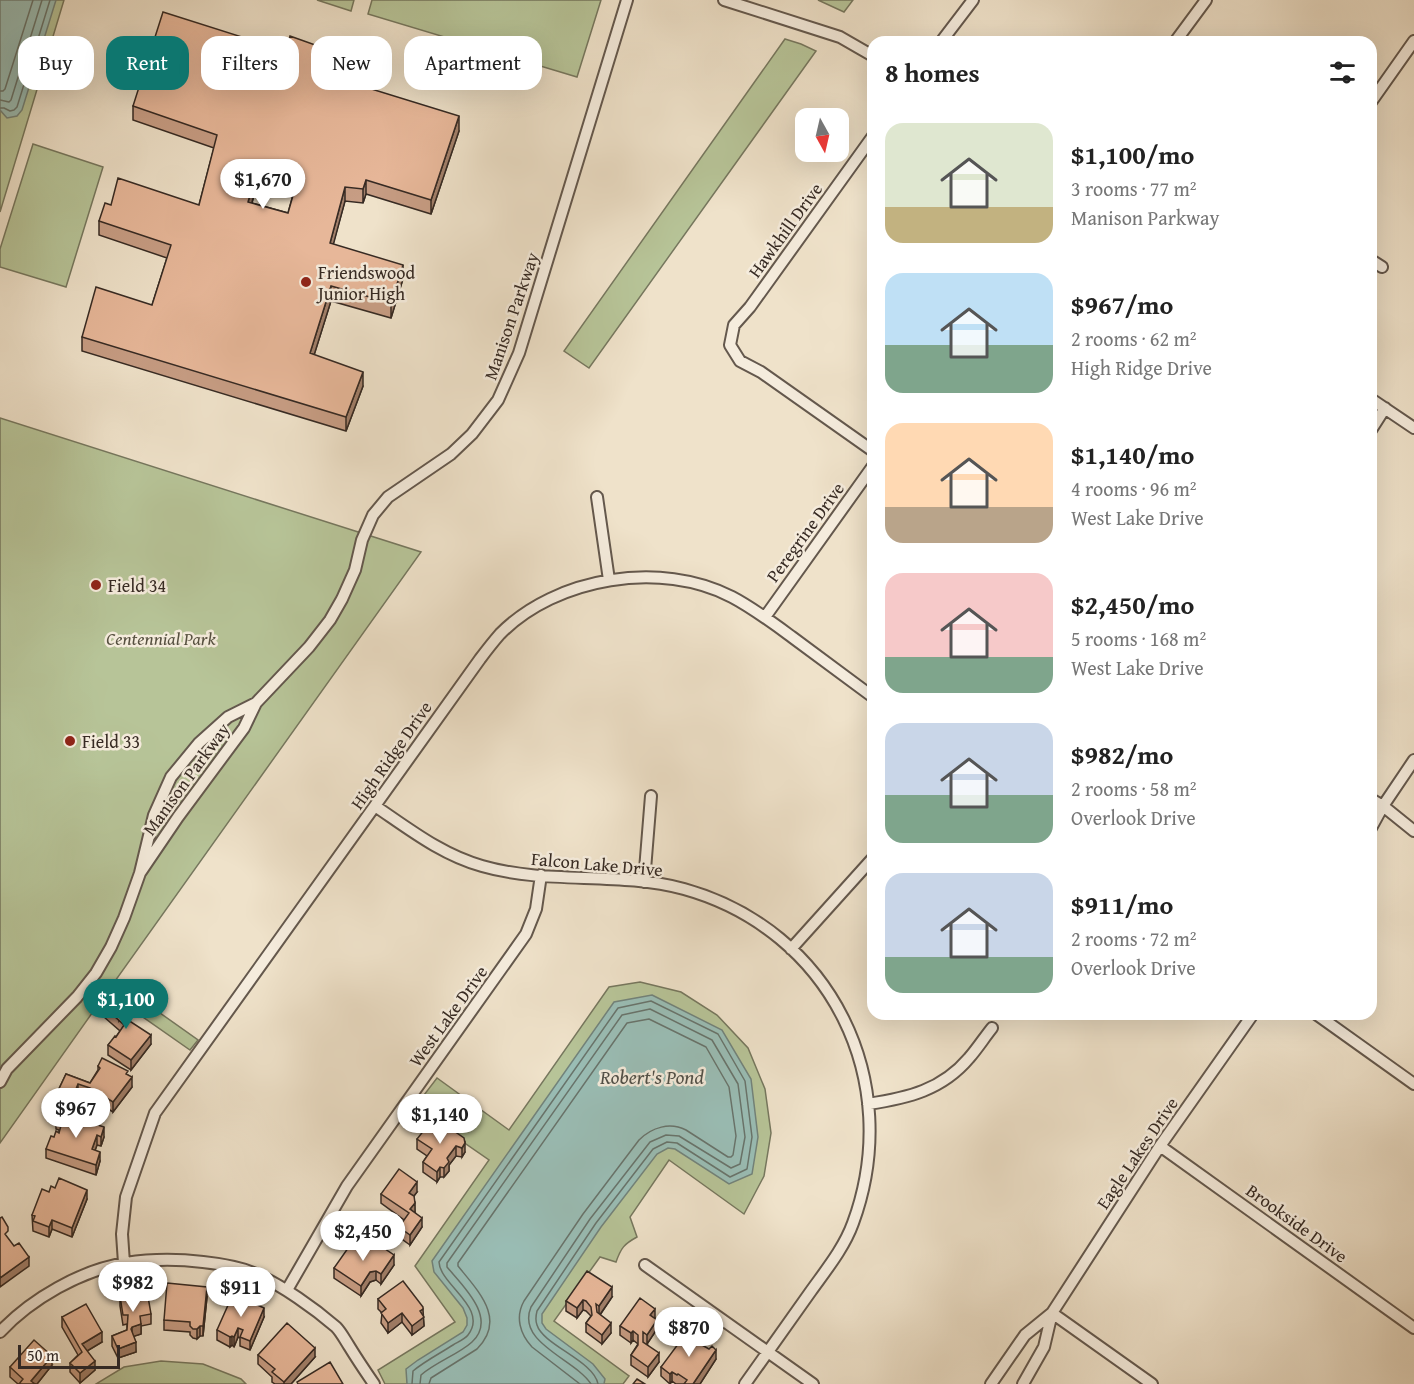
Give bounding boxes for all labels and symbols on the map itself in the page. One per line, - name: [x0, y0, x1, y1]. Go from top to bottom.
- north arrow: [795, 108, 849, 162]
- pin: $1,670: [214, 159, 312, 210]
- street label: Hawkhill Drive: [741, 177, 829, 283]
- street label: Manison Parkway: [476, 248, 546, 384]
- place label: Friendswood Junior High: [316, 259, 415, 307]
- marker: Friendswood Junior High: [299, 275, 313, 289]
- street label: Peregrine Drive: [759, 476, 851, 588]
- place label: Field 34: [108, 572, 166, 599]
- marker: Field 34: [89, 578, 103, 592]
- park label: Centennial Park: [106, 625, 216, 652]
- street label: High Ridge Drive: [344, 695, 438, 815]
- street label: Manison Parkway: [136, 717, 236, 841]
- place label: Field 33: [82, 728, 140, 755]
- marker: Field 33: [63, 734, 77, 748]
- street label: Falcon Lake Drive: [530, 845, 664, 883]
- street label: West Lake Drive: [402, 960, 494, 1072]
- pin: $1,100: [77, 979, 175, 1030]
- water label: Robert's Pond: [599, 1062, 704, 1091]
- pin: $967: [40, 1088, 112, 1139]
- street label: Eagle Lakes Drive: [1089, 1092, 1185, 1214]
- pin: $1,140: [391, 1094, 489, 1145]
- street label: Brookside Drive: [1241, 1177, 1353, 1269]
- pin: $2,450: [314, 1211, 412, 1262]
- pin: $982: [97, 1262, 169, 1313]
- pin: $911: [205, 1267, 277, 1318]
- pin: $870: [653, 1307, 725, 1358]
- scale bar: [18, 1342, 120, 1370]

